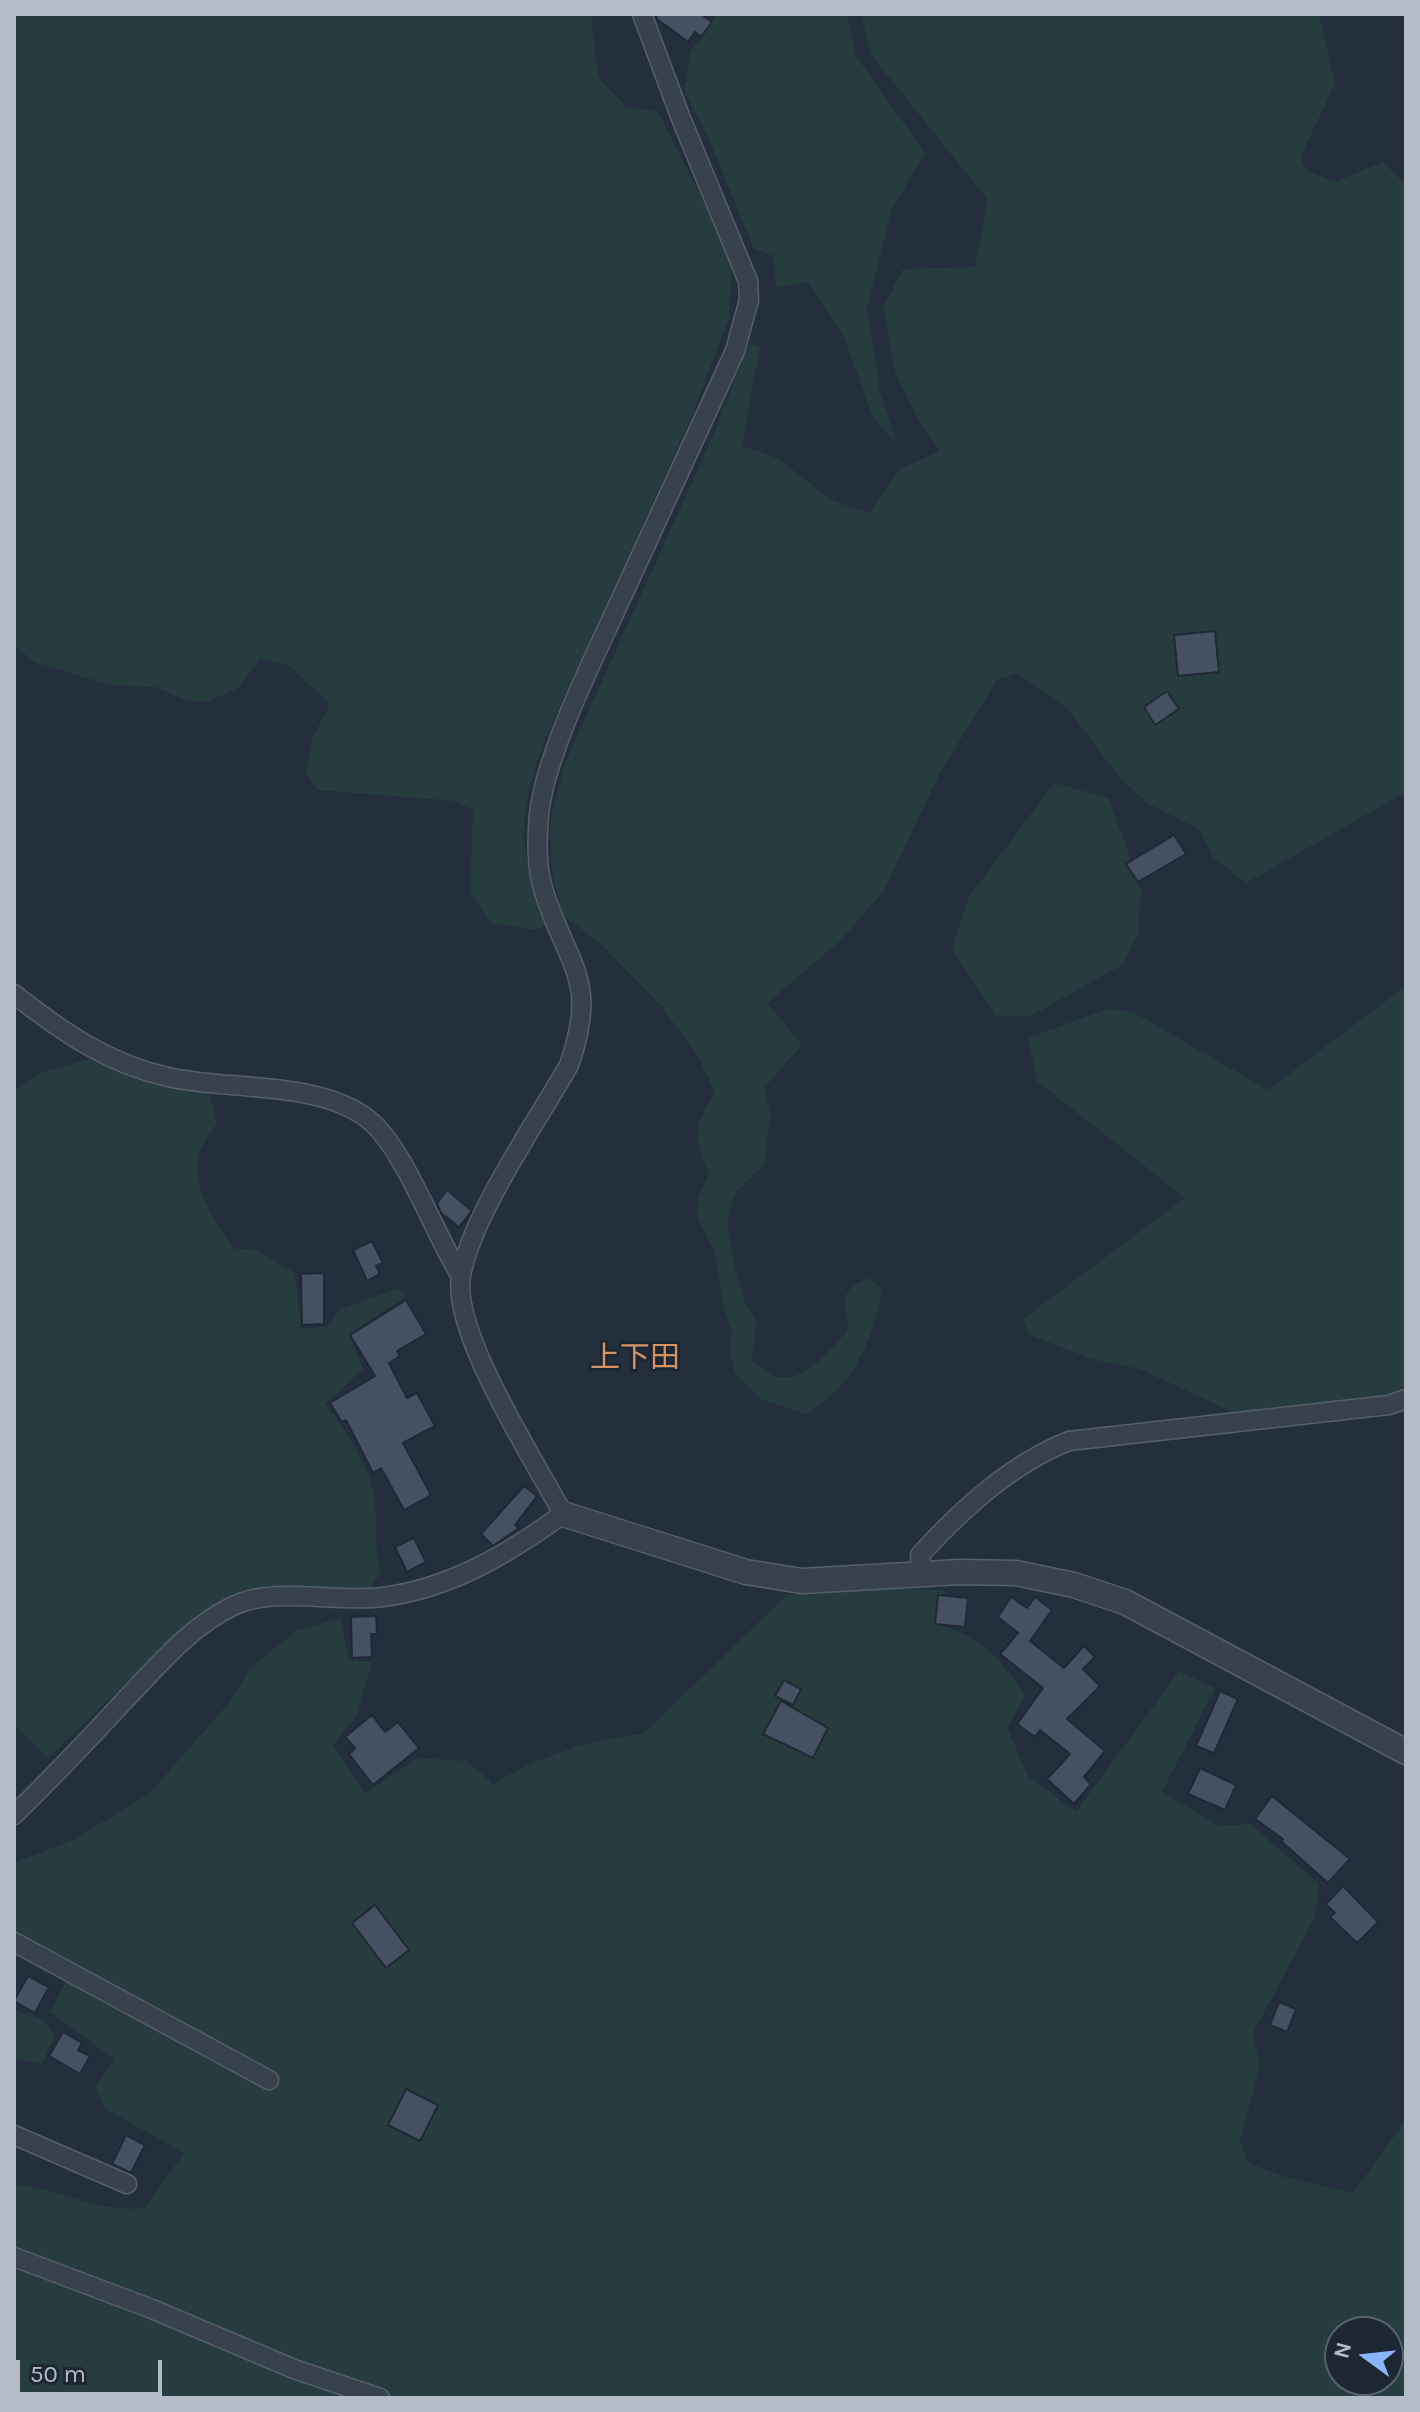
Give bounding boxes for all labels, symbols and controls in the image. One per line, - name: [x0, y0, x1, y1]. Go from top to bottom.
- district label: 上下田: [590, 1340, 680, 1376]
- north arrow: [1324, 2316, 1404, 2396]
- text: N: [1328, 2339, 1357, 2361]
- scale bar: [20, 2344, 166, 2394]
- text: 50 m: [30, 2360, 86, 2388]

